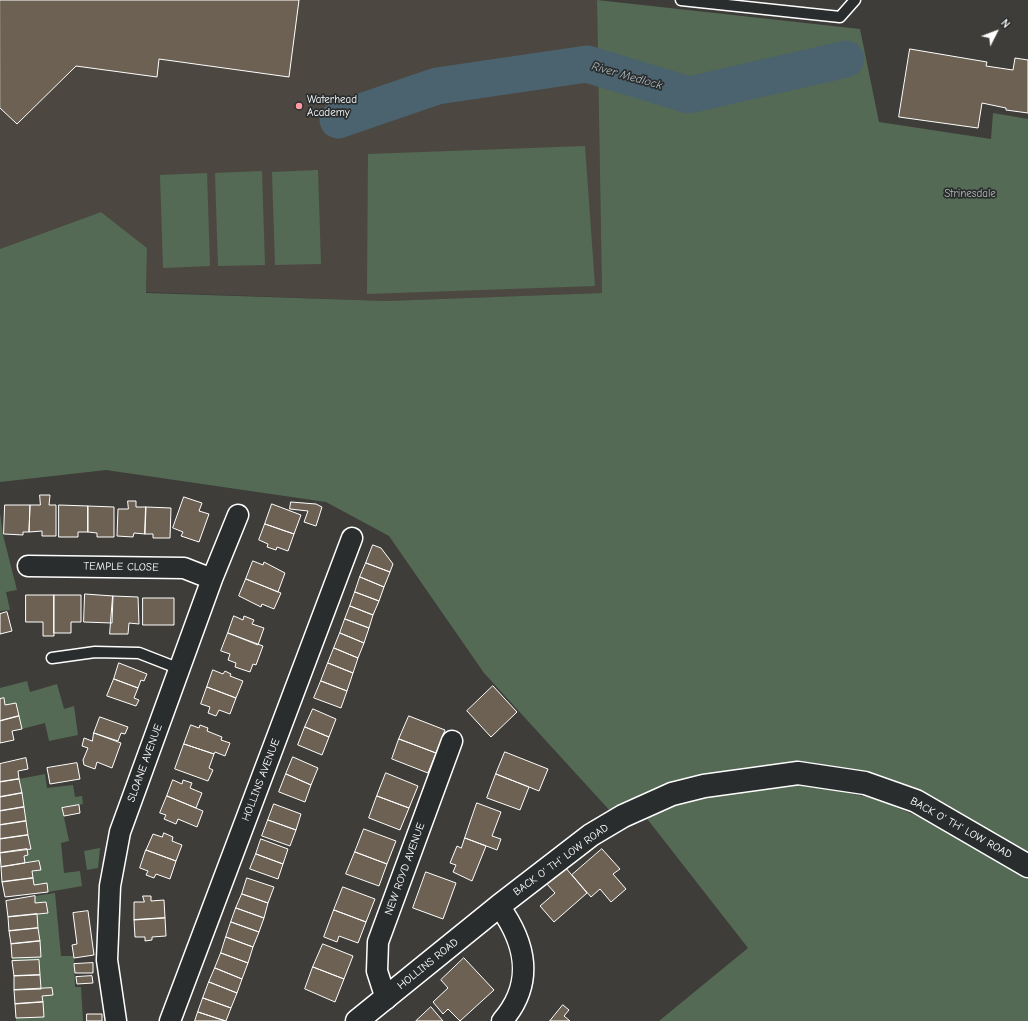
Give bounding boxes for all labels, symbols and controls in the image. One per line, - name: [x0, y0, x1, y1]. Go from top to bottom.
- north arrow: [976, 12, 1016, 52]
- text: N: [998, 17, 1013, 31]
- water label: River Medlock: [590, 59, 664, 93]
- place label: Waterhead Academy: [307, 93, 357, 119]
- marker: Waterhead Academy: [294, 101, 304, 111]
- park label: Strinesdale: [944, 187, 996, 201]
- street label: TEMPLE CLOSE: [83, 560, 159, 574]
- street label: SLOANE AVENUE: [125, 722, 165, 804]
- street label: HOLLINS AVENUE: [239, 737, 283, 823]
- street label: BACK O' TH' LOW ROAD: [908, 795, 1014, 861]
- street label: NEW ROYD AVENUE: [382, 821, 428, 917]
- street label: BACK O' TH' LOW ROAD: [511, 821, 611, 899]
- street label: HOLLINS ROAD: [395, 936, 461, 992]

